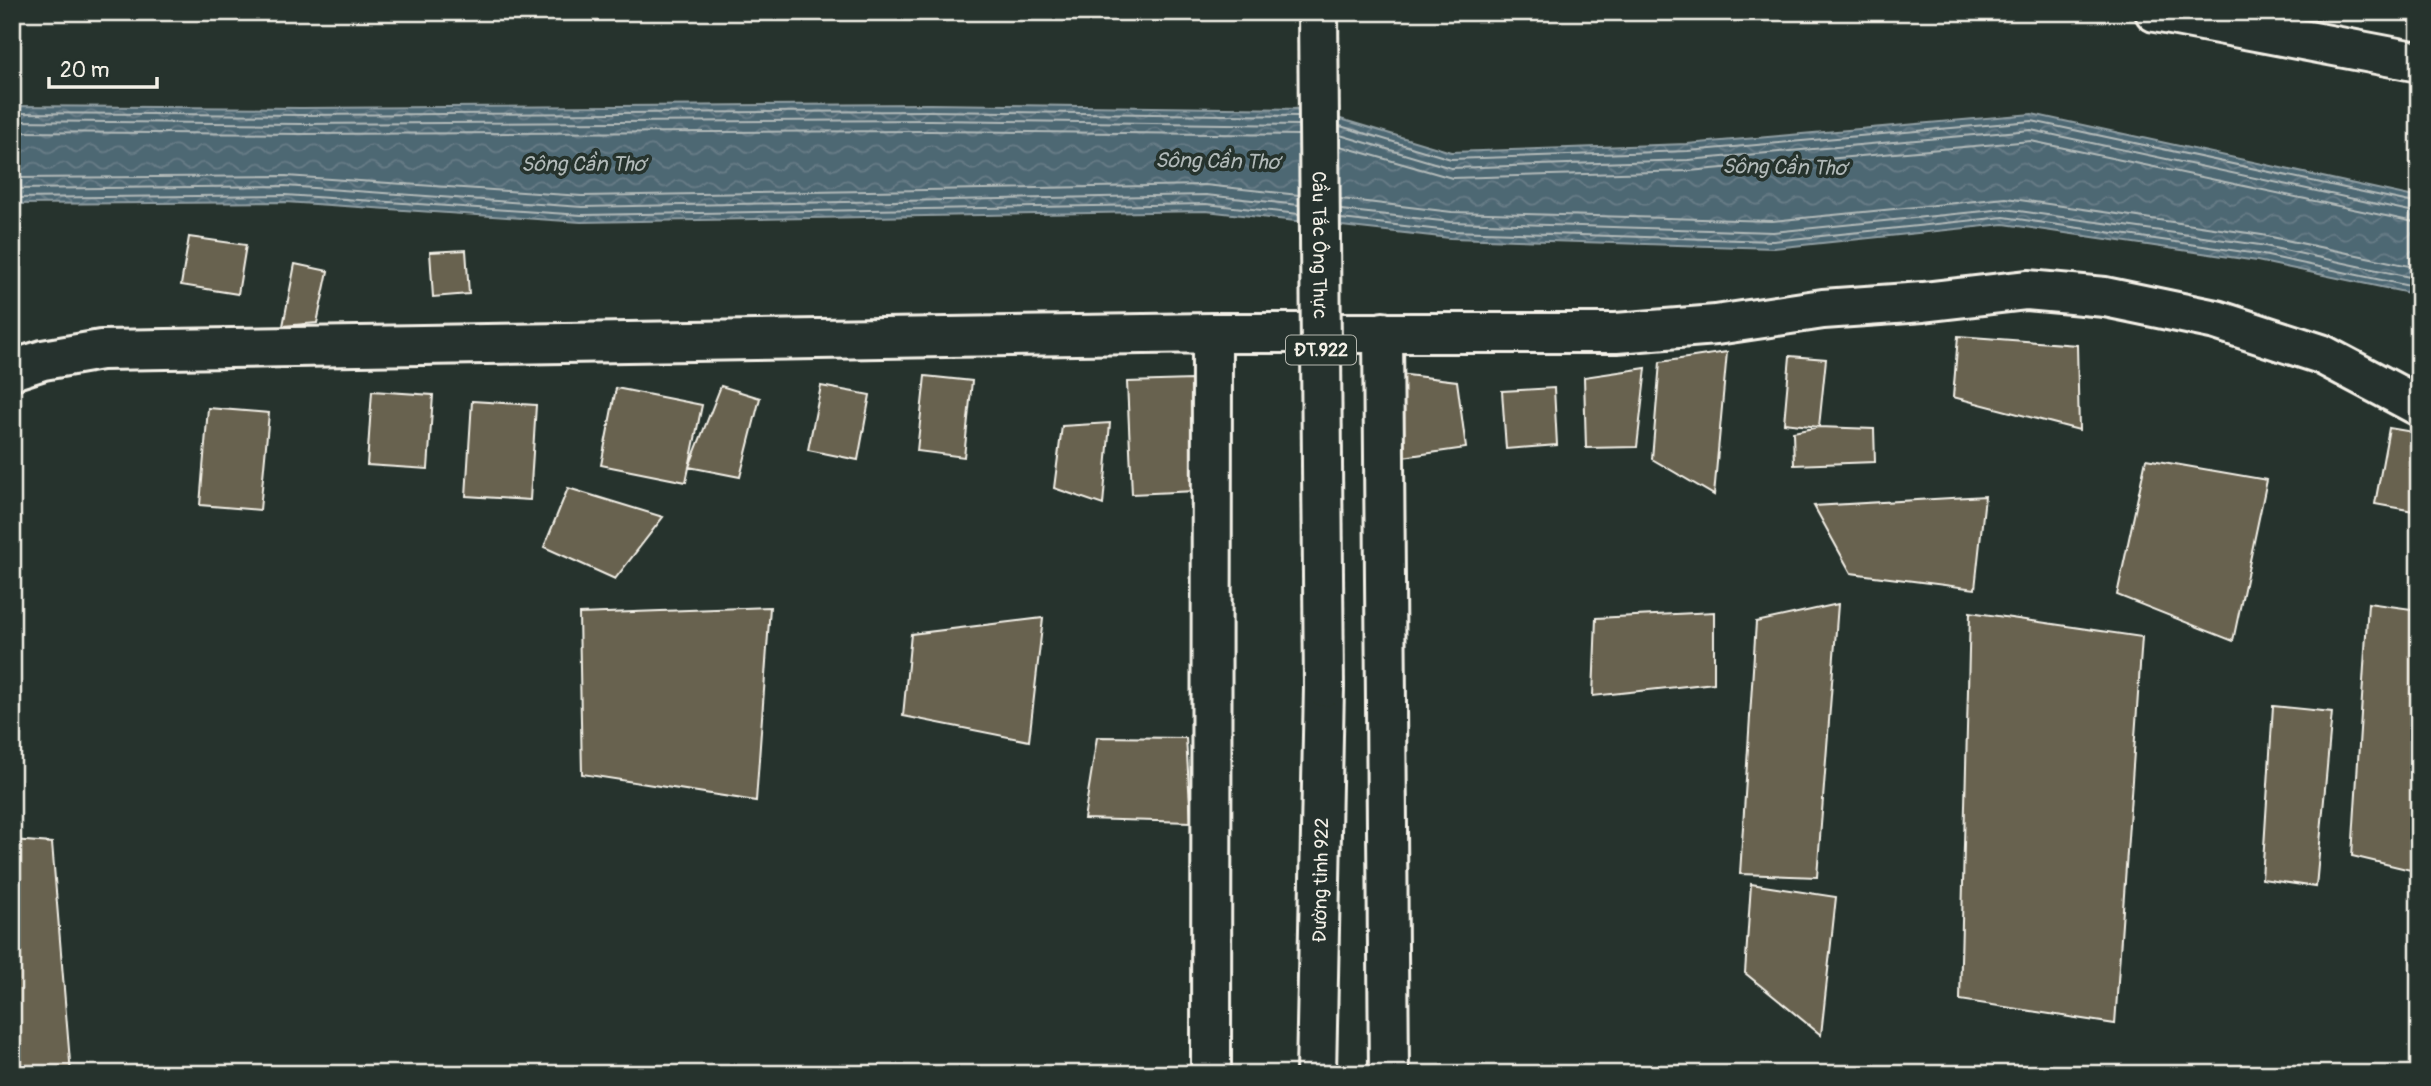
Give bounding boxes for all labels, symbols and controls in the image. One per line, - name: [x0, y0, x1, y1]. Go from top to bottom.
- scale bar: [49, 46, 158, 90]
- text: 20 m: [60, 57, 109, 84]
- water label: Sông Cần Thơ: [1155, 147, 1284, 176]
- water label: Sông Cần Thơ: [521, 151, 650, 178]
- water label: Sông Cần Thơ: [1722, 153, 1851, 182]
- street label: Cầu Tắc Ông Thực: [1306, 171, 1332, 319]
- road number: ĐT.922: [1286, 336, 1356, 364]
- street label: Đường tỉnh 922: [1308, 817, 1334, 943]

